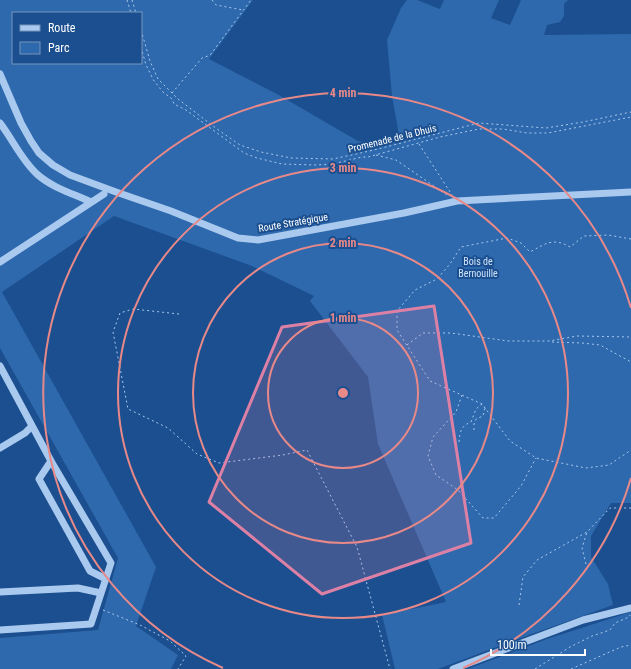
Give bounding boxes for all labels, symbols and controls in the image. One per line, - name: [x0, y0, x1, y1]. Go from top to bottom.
- legend: [12, 12, 142, 64]
- text: Route: [48, 21, 76, 35]
- text: Parc: [48, 41, 70, 55]
- text: 4 min: [330, 86, 356, 100]
- street label: Promenade de la Dhuis: [347, 122, 438, 155]
- text: 3 min: [330, 161, 356, 175]
- street label: Route Stratégique: [258, 211, 329, 234]
- text: 2 min: [330, 236, 356, 250]
- park label: Bois de Bernouille: [458, 256, 498, 279]
- text: 1 min: [330, 311, 356, 325]
- centre of rings: [336, 386, 350, 400]
- scale bar: [491, 631, 585, 657]
- text: 100 m: [497, 638, 527, 652]

